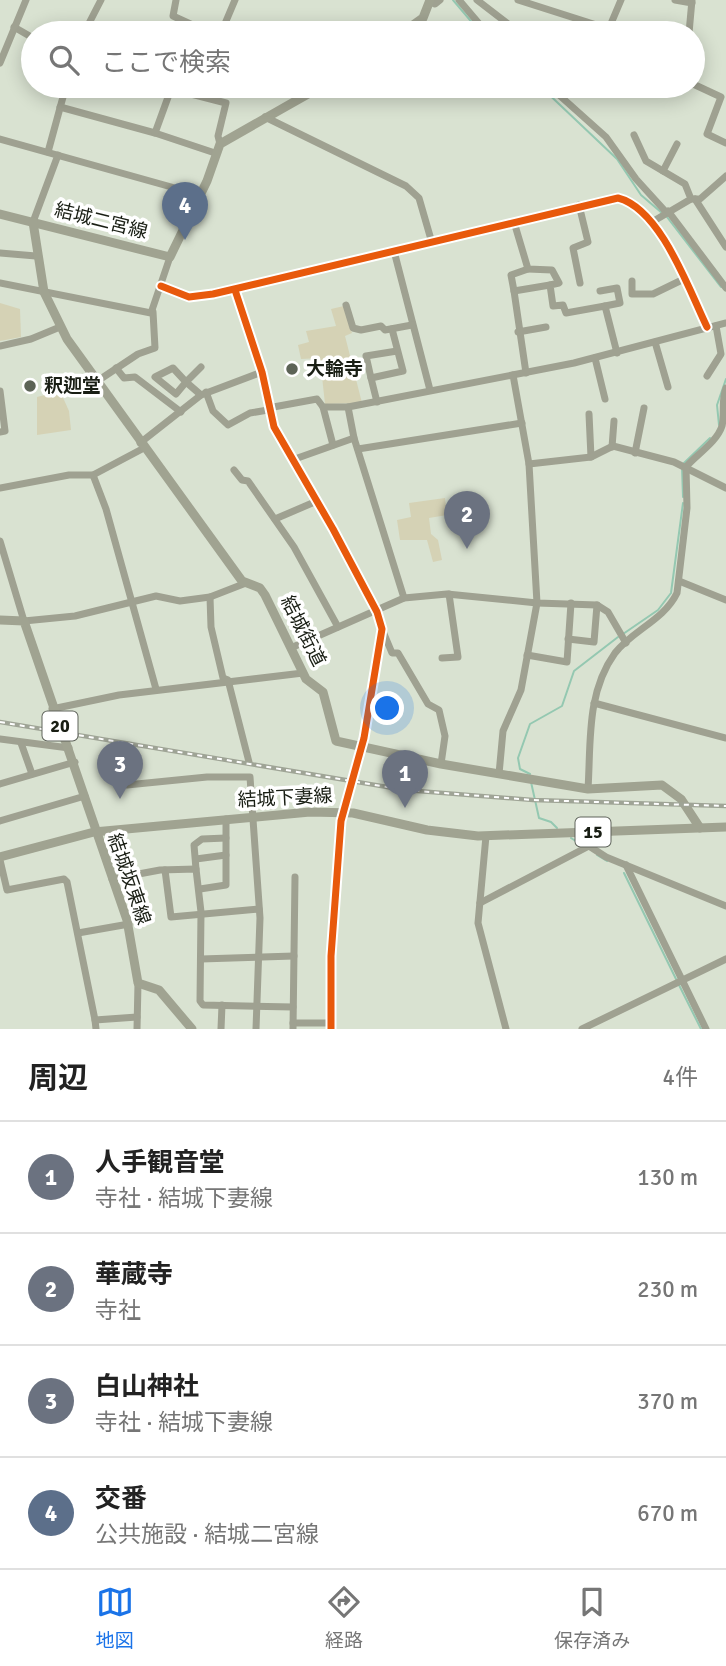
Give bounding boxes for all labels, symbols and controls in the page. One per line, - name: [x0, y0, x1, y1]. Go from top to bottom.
- search box: [21, 21, 705, 98]
- icon: search: [45, 41, 83, 79]
- text: ここで検索: [101, 47, 231, 79]
- pin: 4: [162, 182, 208, 240]
- street label: 結城二宮線: [52, 198, 150, 244]
- place label: 大輪寺: [306, 357, 363, 381]
- marker: 大輪寺: [284, 361, 300, 377]
- place label: 釈迦堂: [44, 374, 101, 398]
- marker: 釈迦堂: [22, 378, 38, 394]
- pin: 2: [444, 491, 490, 549]
- street label: 結城街道: [275, 592, 331, 670]
- your location: [370, 691, 404, 725]
- road number: 20: [42, 712, 78, 740]
- pin: 3: [97, 741, 143, 799]
- pin: 1: [382, 750, 428, 808]
- street label: 結城下妻線: [237, 784, 333, 812]
- road number: 15: [576, 818, 610, 846]
- street label: 結城坂東線: [102, 830, 156, 928]
- text: 周辺: [28, 1060, 88, 1097]
- text: 4件: [663, 1063, 698, 1092]
- text: 人手観音堂: [95, 1147, 225, 1179]
- text: 1: [45, 1163, 57, 1192]
- text: 130 m: [637, 1163, 698, 1192]
- text: 寺社 · 結城下妻線: [95, 1184, 273, 1213]
- text: 華蔵寺: [95, 1259, 173, 1291]
- text: 2: [45, 1275, 57, 1304]
- text: 230 m: [637, 1275, 698, 1304]
- text: 寺社: [95, 1296, 141, 1325]
- text: 白山神社: [95, 1371, 199, 1403]
- text: 3: [45, 1387, 57, 1416]
- text: 370 m: [637, 1387, 698, 1416]
- text: 寺社 · 結城下妻線: [95, 1408, 273, 1437]
- text: 交番: [95, 1483, 147, 1515]
- text: 4: [45, 1499, 57, 1528]
- text: 670 m: [637, 1499, 698, 1528]
- text: 公共施設 · 結城二宮線: [95, 1520, 319, 1549]
- tab: 地図: [96, 1583, 134, 1653]
- tab: 経路: [325, 1583, 363, 1653]
- tab: 保存済み: [554, 1583, 630, 1653]

